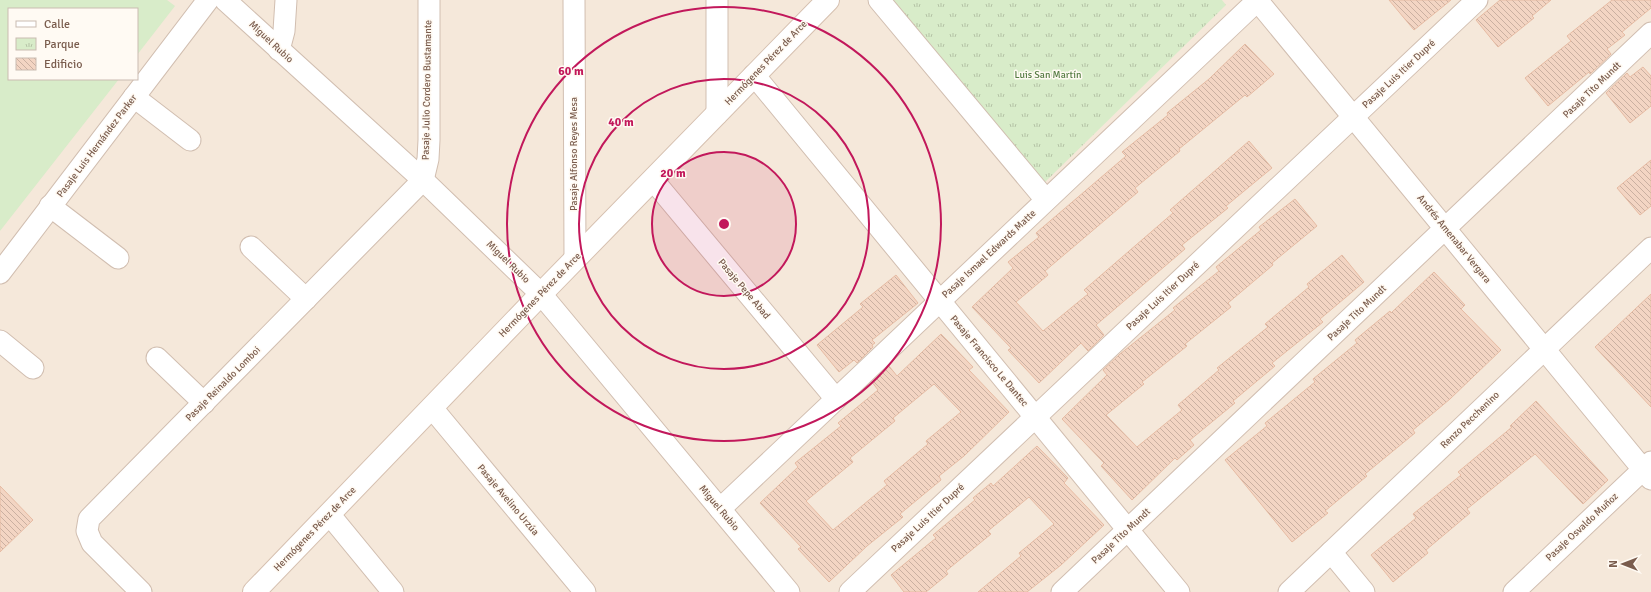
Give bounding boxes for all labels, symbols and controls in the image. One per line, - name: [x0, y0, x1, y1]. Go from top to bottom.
- legend: [8, 8, 138, 80]
- text: Calle: [44, 17, 70, 32]
- street label: Miguel Rubio: [246, 18, 296, 66]
- street label: Hermógenes Pérez de Arce: [722, 18, 810, 108]
- street label: Pasaje Julio Cordero Bustamante: [420, 20, 434, 160]
- text: Parque: [44, 37, 80, 52]
- street label: Pasaje Luis Itier Dupré: [1360, 37, 1438, 111]
- text: Edificio: [44, 57, 82, 72]
- street label: Pasaje Tito Mundt: [1560, 59, 1624, 121]
- text: 60 m: [558, 64, 584, 79]
- park label: Luis San Martín: [1015, 69, 1081, 81]
- street label: Pasaje Luis Hernández Parker: [54, 92, 140, 200]
- street label: Pasaje Alfonso Reyes Mesa: [568, 97, 580, 211]
- text: 40 m: [608, 115, 634, 130]
- text: 20 m: [660, 166, 686, 181]
- street label: Andrés Amenabar Vergara: [1415, 192, 1493, 286]
- street label: Pasaje Ismael Edwards Matte: [940, 207, 1038, 301]
- centre of rings: [717, 217, 731, 231]
- street label: Miguel Rubio: [484, 238, 532, 286]
- street label: Hermógenes Pérez de Arce: [496, 250, 584, 340]
- street label: Pasaje Pepe Abad: [715, 257, 773, 321]
- street label: Pasaje Luis Itier Dupré: [1124, 259, 1202, 333]
- street label: Pasaje Tito Mundt: [1325, 282, 1389, 343]
- street label: Pasaje Francisco Le Dantec: [947, 313, 1031, 409]
- street label: Pasaje Reinaldo Lomboi: [183, 344, 263, 424]
- street label: Renzo Pecchenino: [1438, 389, 1502, 451]
- street label: Pasaje Avelino Urzúa: [475, 462, 541, 538]
- street label: Pasaje Luis Itier Dupré: [889, 481, 967, 555]
- street label: Miguel Rubio: [696, 483, 742, 533]
- street label: Hermógenes Pérez de Arce: [271, 484, 359, 574]
- street label: Pasaje Osvaldo Muñoz: [1543, 490, 1621, 564]
- street label: Pasaje Tito Mundt: [1089, 505, 1153, 566]
- north arrow: [1603, 544, 1643, 584]
- text: N: [1607, 560, 1620, 568]

